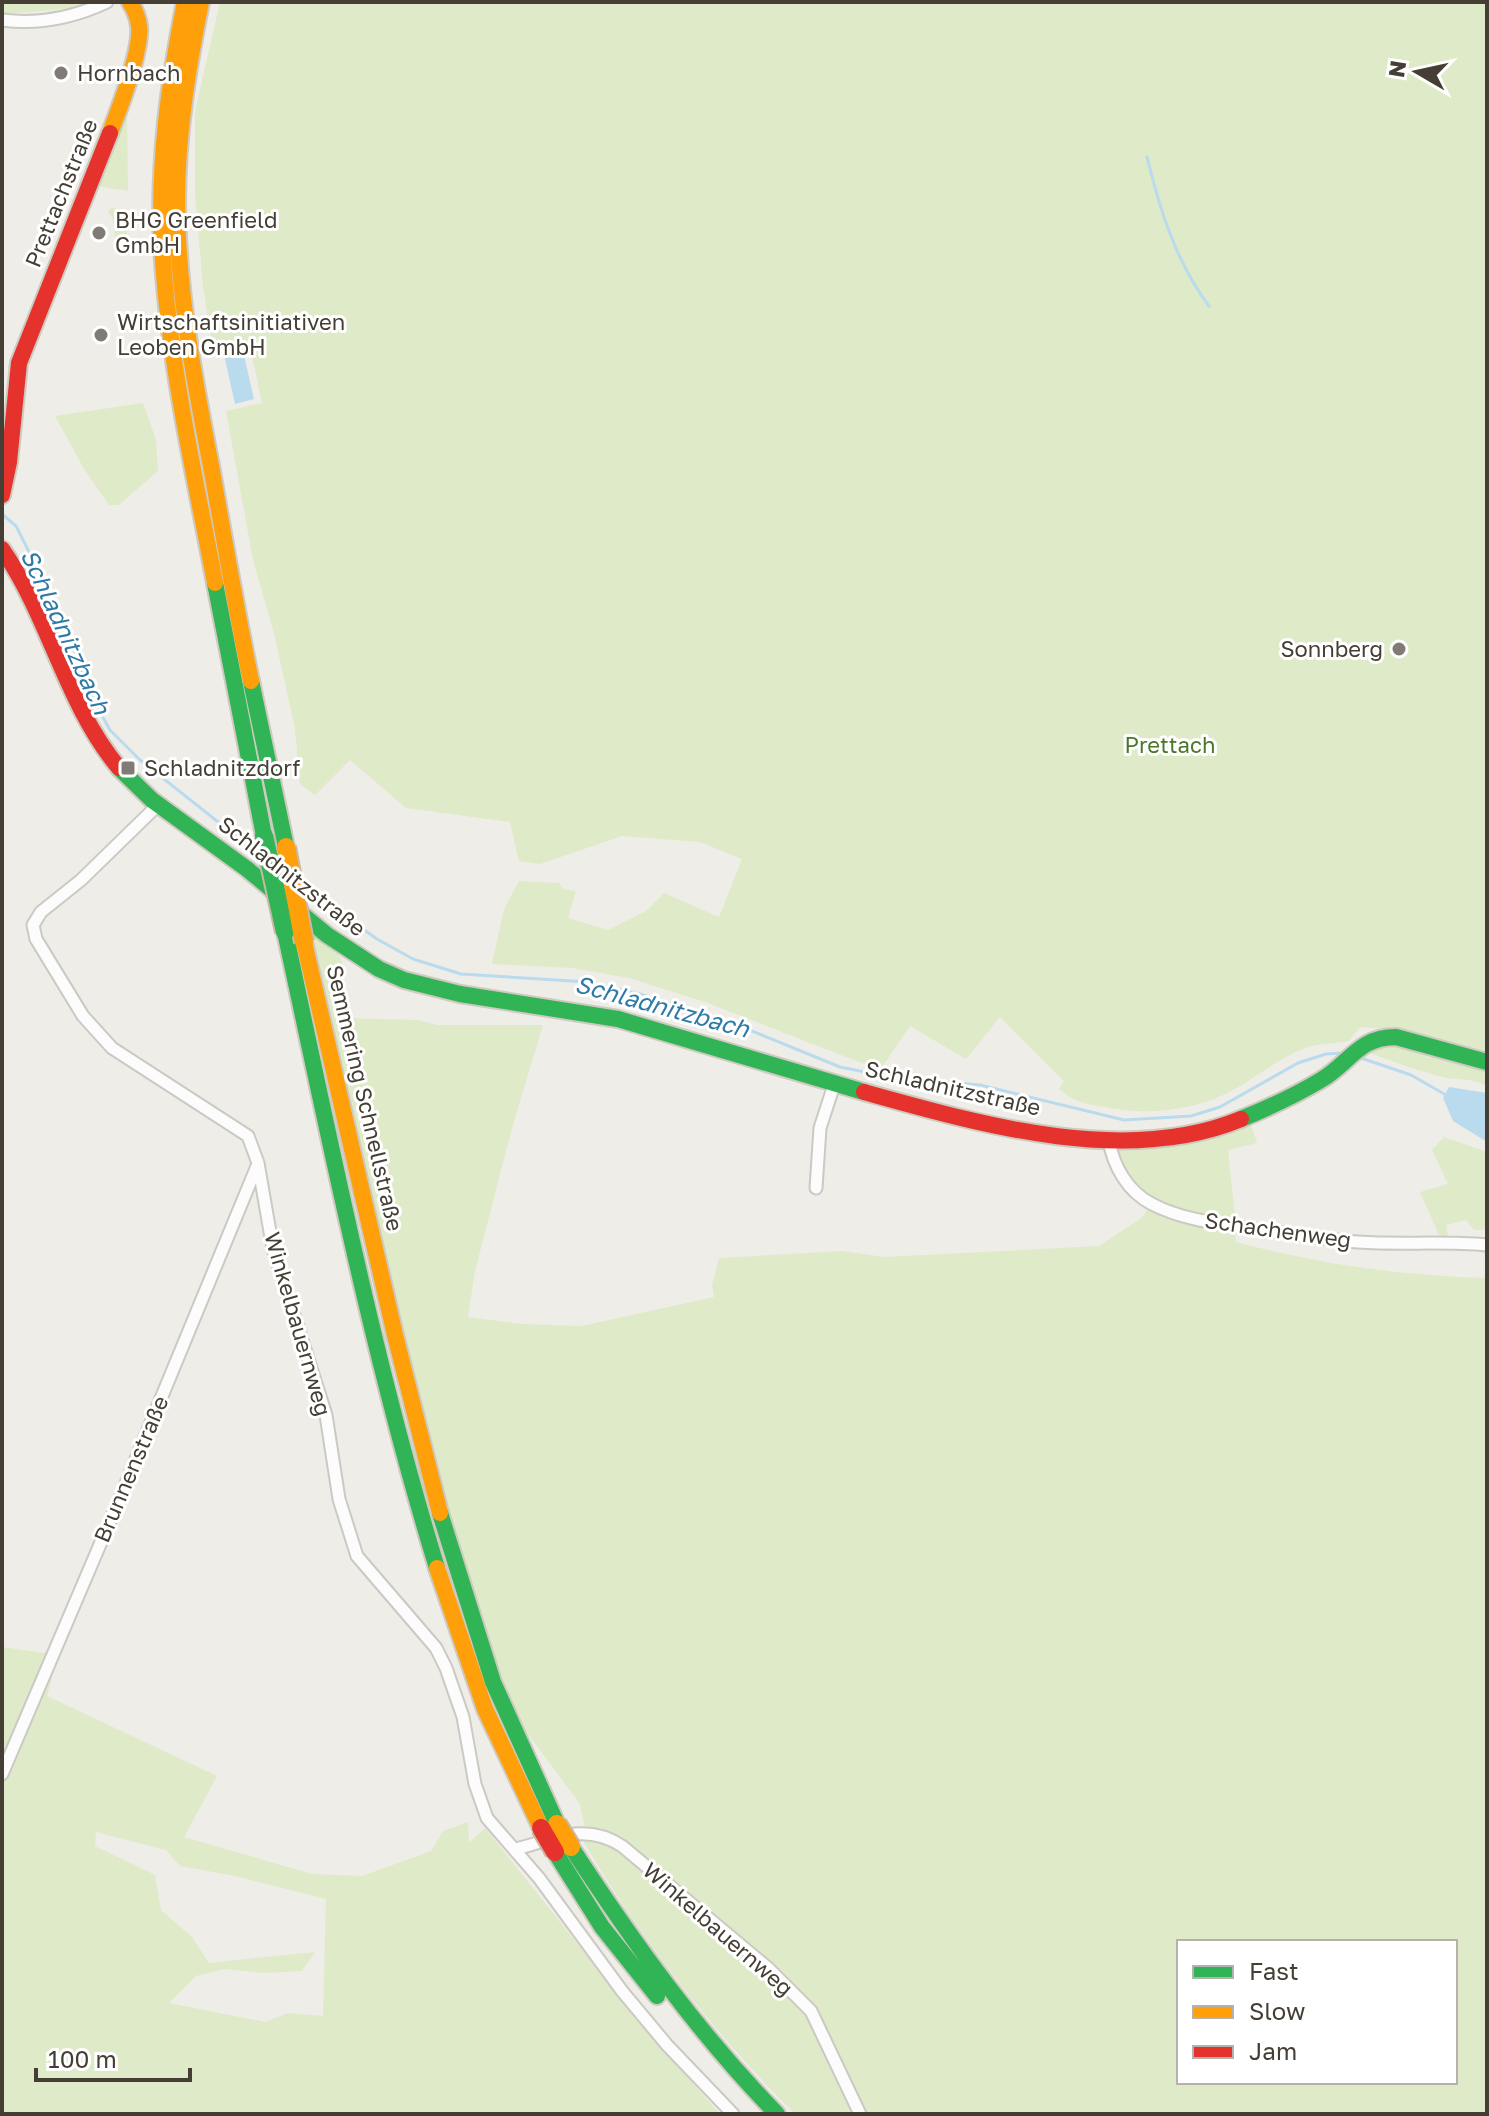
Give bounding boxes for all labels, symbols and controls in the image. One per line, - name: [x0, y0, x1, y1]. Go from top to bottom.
- north arrow: [1377, 32, 1457, 112]
- text: N: [1382, 58, 1411, 79]
- place label: Hornbach: [77, 59, 181, 86]
- marker: Hornbach: [52, 64, 70, 82]
- street label: Prettachstraße: [18, 115, 103, 271]
- place label: BHG Greenfield GmbH: [115, 206, 277, 258]
- marker: BHG Greenfield GmbH: [90, 224, 108, 242]
- place label: Wirtschaftsinitiativen Leoben GmbH: [117, 308, 345, 360]
- marker: Wirtschaftsinitiativen Leoben GmbH: [92, 326, 110, 344]
- water label: Schladnitzbach: [15, 544, 118, 720]
- place label: Sonnberg: [1280, 635, 1383, 662]
- marker: Sonnberg: [1390, 640, 1408, 658]
- park label: Prettach: [1125, 731, 1215, 758]
- place label: Schladnitzdorf: [144, 754, 300, 781]
- marker: Schladnitzdorf: [119, 759, 137, 777]
- street label: Schladnitzstraße: [213, 810, 371, 941]
- street label: Semmering Schnellstraße: [322, 962, 409, 1234]
- water label: Schladnitzbach: [572, 968, 754, 1043]
- street label: Schladnitzstraße: [863, 1054, 1043, 1121]
- street label: Schachenweg: [1203, 1206, 1353, 1253]
- street label: Winkelbauernweg: [259, 1229, 338, 1419]
- street label: Brunnenstraße: [87, 1391, 174, 1546]
- street label: Winkelbauernweg: [638, 1856, 799, 2001]
- legend: [1177, 1940, 1457, 2084]
- text: Fast: [1249, 1956, 1299, 1985]
- text: Slow: [1249, 1996, 1305, 2025]
- scale bar: [36, 2032, 190, 2082]
- text: Jam: [1249, 2036, 1297, 2065]
- text: 100 m: [48, 2044, 117, 2073]

